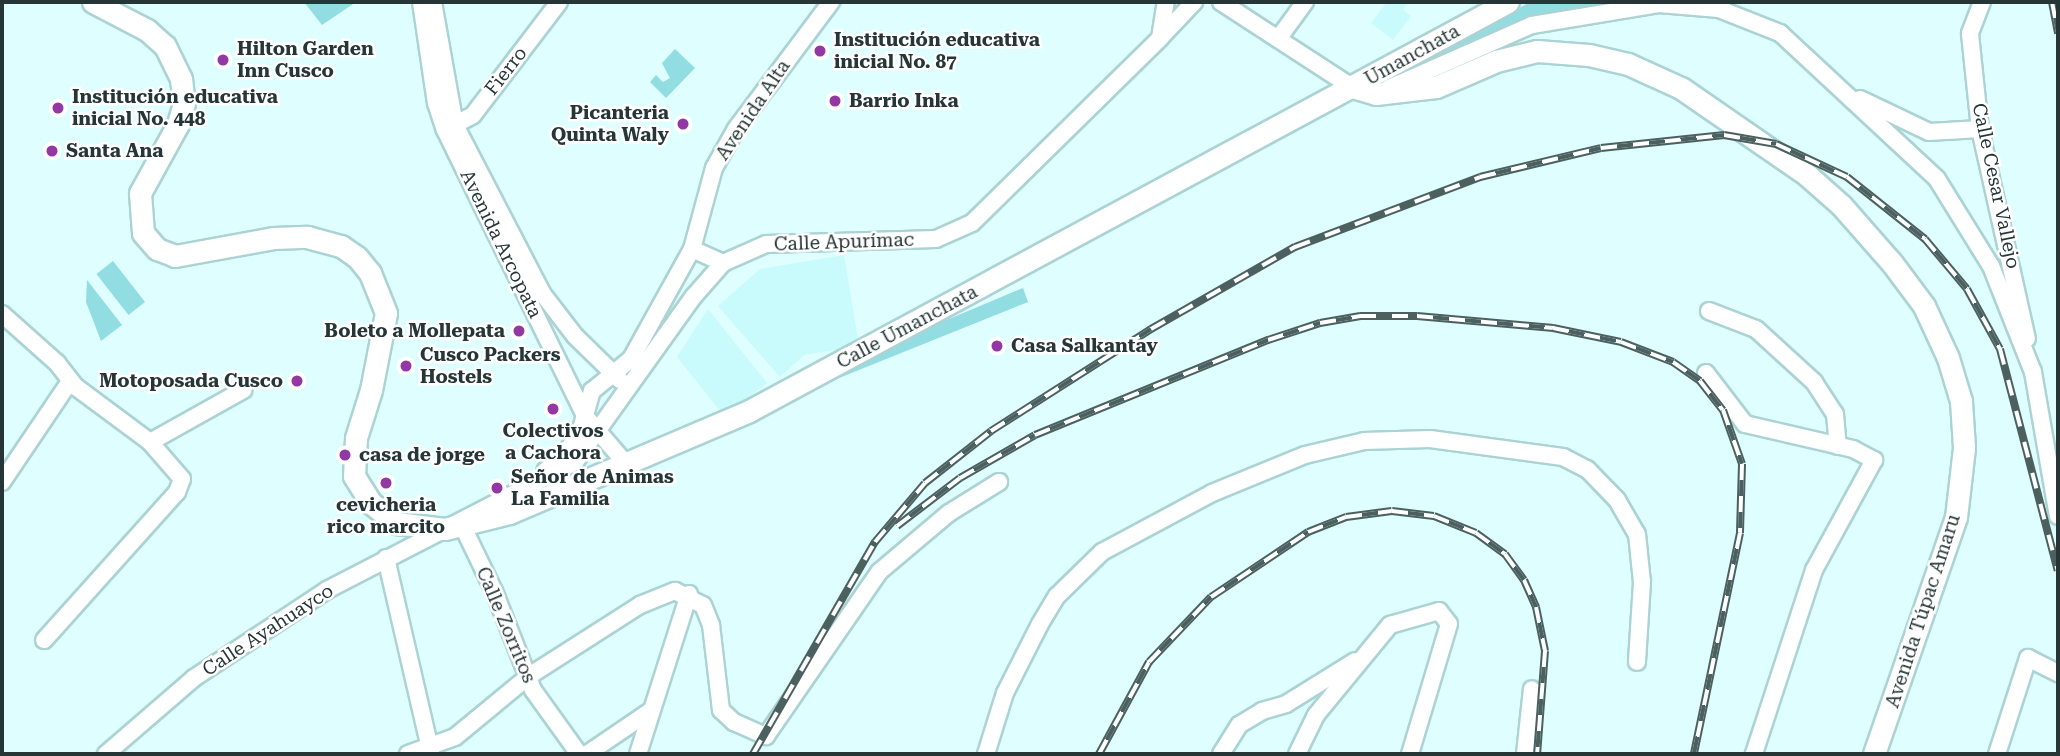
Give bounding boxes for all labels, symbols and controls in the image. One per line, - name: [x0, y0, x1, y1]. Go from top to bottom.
- street label: Umanchata: [1361, 20, 1463, 90]
- place label: Institución educativa inicial No. 87: [834, 29, 1040, 73]
- place label: Hilton Garden Inn Cusco: [237, 38, 374, 82]
- street label: Fierro: [480, 42, 532, 100]
- marker: Institución educativa inicial No. 87: [812, 43, 828, 59]
- marker: Hilton Garden Inn Cusco: [215, 52, 231, 68]
- street label: Avenida Alta: [711, 56, 795, 164]
- place label: Institución educativa inicial No. 448: [72, 86, 278, 130]
- place label: Barrio Inka: [849, 90, 959, 112]
- marker: Barrio Inka: [827, 93, 843, 109]
- marker: Institución educativa inicial No. 448: [50, 100, 66, 116]
- street label: Calle Cesar Vallejo: [1967, 101, 2025, 271]
- place label: Picanteria Quinta Waly: [551, 102, 669, 146]
- marker: Picanteria Quinta Waly: [675, 116, 691, 132]
- place label: Santa Ana: [66, 140, 163, 162]
- marker: Santa Ana: [44, 143, 60, 159]
- street label: Avenida Arcopata: [455, 166, 547, 322]
- street label: Calle Apurímac: [773, 228, 915, 256]
- street label: Calle Umanchata: [833, 280, 981, 374]
- place label: Boleto a Mollepata: [324, 320, 505, 342]
- marker: Boleto a Mollepata: [511, 323, 527, 339]
- place label: Casa Salkantay: [1011, 335, 1158, 357]
- marker: Casa Salkantay: [989, 338, 1005, 354]
- place label: Cusco Packers Hostels: [420, 344, 561, 388]
- marker: Cusco Packers Hostels: [398, 358, 414, 374]
- place label: Motoposada Cusco: [99, 370, 283, 392]
- marker: Motoposada Cusco: [289, 373, 305, 389]
- marker: Colectivos a Cachora: [545, 401, 561, 417]
- place label: Colectivos a Cachora: [502, 420, 604, 464]
- place label: casa de jorge: [359, 444, 485, 466]
- marker: casa de jorge: [337, 447, 353, 463]
- place label: Señor de Animas La Familia: [511, 466, 674, 510]
- marker: cevicheria rico marcito: [378, 475, 394, 491]
- marker: Señor de Animas La Familia: [489, 480, 505, 496]
- place label: cevicheria rico marcito: [327, 494, 445, 538]
- street label: Avenida Túpac Amaru: [1881, 511, 1965, 711]
- street label: Calle Zorritos: [471, 564, 541, 686]
- street label: Calle Ayahuayco: [198, 579, 338, 681]

